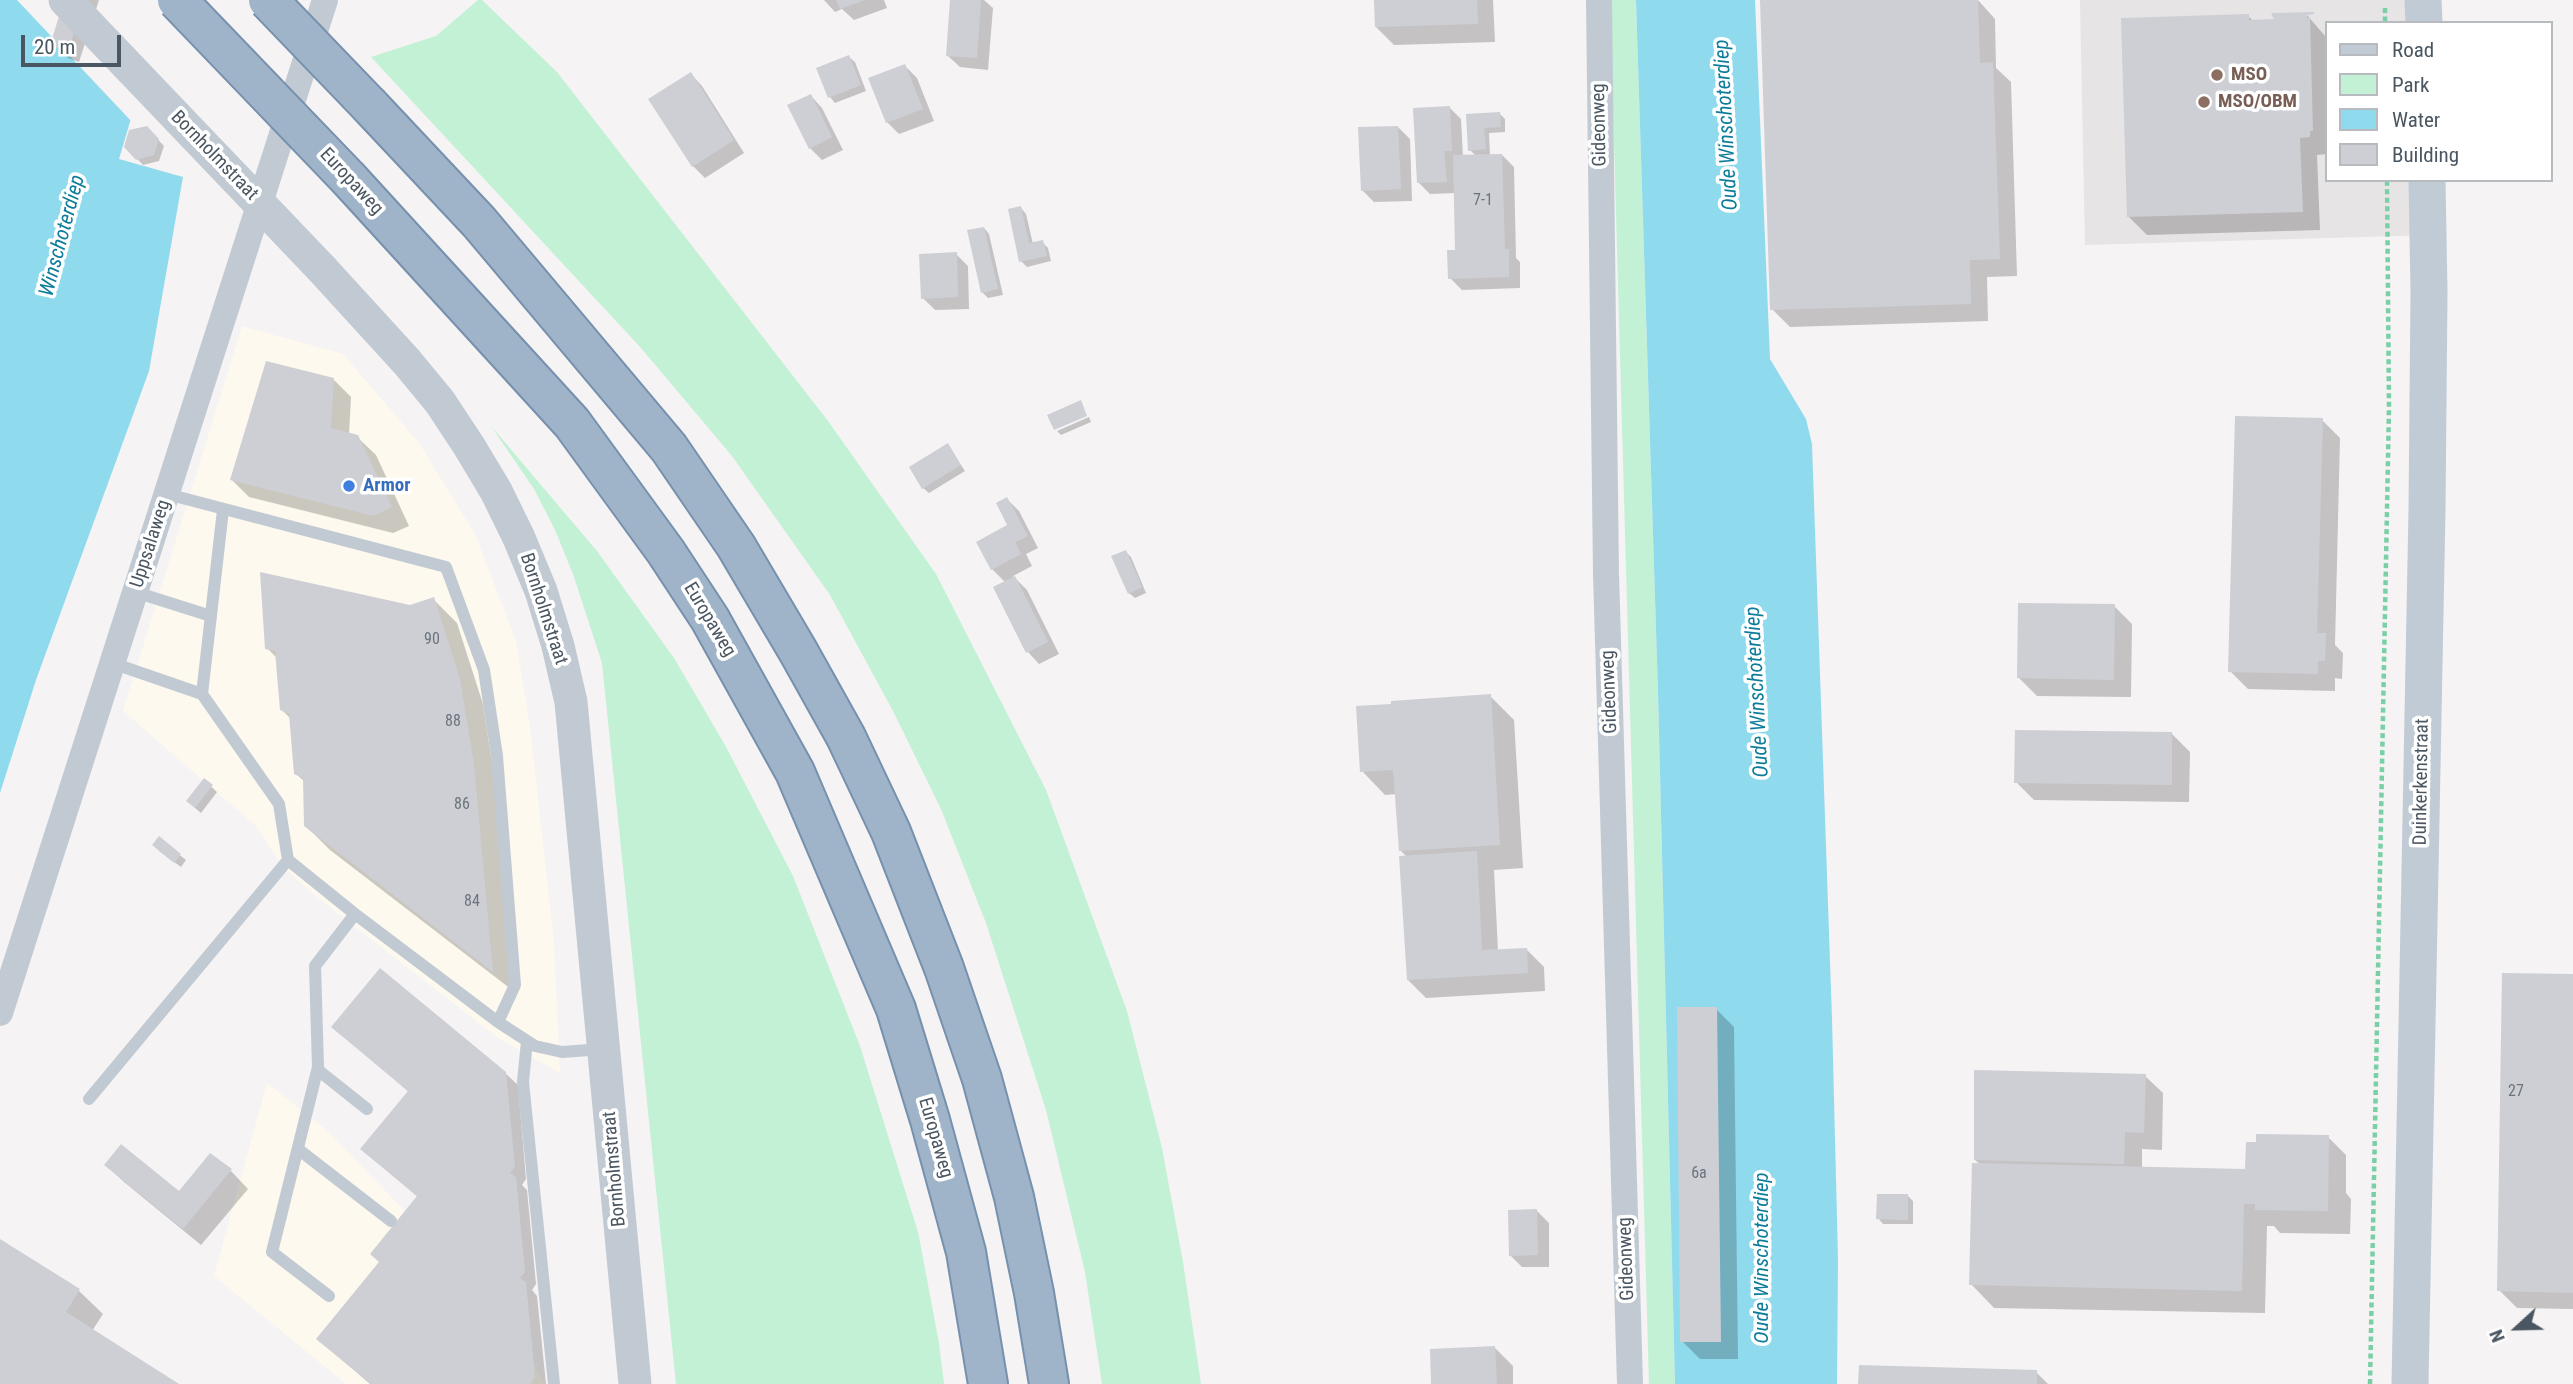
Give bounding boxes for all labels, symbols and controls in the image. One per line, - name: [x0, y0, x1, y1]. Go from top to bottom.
- scale bar: [24, 21, 124, 65]
- legend: [2324, 21, 2552, 182]
- text: 20 m: [34, 35, 75, 59]
- text: Road: [2392, 38, 2434, 62]
- water label: Oude Winschoterdiep: [1710, 39, 1744, 211]
- place label: MSO: [2231, 64, 2267, 86]
- marker: MSO: [2209, 67, 2225, 83]
- text: Park: [2392, 73, 2429, 97]
- street label: Gideonweg: [1588, 83, 1612, 167]
- place label: MSO/OBM: [2218, 91, 2297, 113]
- marker: MSO/OBM: [2196, 94, 2212, 110]
- street label: Bornholmstraat: [166, 106, 262, 206]
- text: Water: [2392, 108, 2440, 132]
- text: Building: [2392, 143, 2459, 167]
- street label: Europaweg: [314, 144, 388, 220]
- water label: Winschoterdiep: [35, 172, 91, 300]
- house number: 7-1: [1473, 191, 1493, 211]
- place label: Armor: [363, 475, 410, 497]
- marker: Armor: [341, 478, 357, 494]
- street label: Uppsalaweg: [126, 497, 176, 591]
- street label: Bornholmstraat: [514, 550, 572, 668]
- street label: Europaweg: [678, 579, 740, 661]
- water label: Oude Winschoterdiep: [1741, 606, 1775, 778]
- house number: 90: [424, 630, 440, 650]
- street label: Gideonweg: [1597, 650, 1623, 734]
- house number: 88: [445, 712, 461, 732]
- street label: Duinkerkenstraat: [2409, 718, 2435, 846]
- house number: 86: [454, 795, 470, 815]
- house number: 84: [464, 892, 480, 912]
- house number: 27: [2508, 1082, 2524, 1102]
- street label: Europaweg: [913, 1095, 957, 1181]
- street label: Bornholmstraat: [599, 1110, 631, 1228]
- house number: 6a: [1691, 1164, 1707, 1184]
- water label: Oude Winschoterdiep: [1750, 1172, 1776, 1344]
- street label: Gideonweg: [1614, 1217, 1640, 1301]
- north arrow: [2482, 1293, 2552, 1363]
- text: N: [2484, 1326, 2510, 1346]

